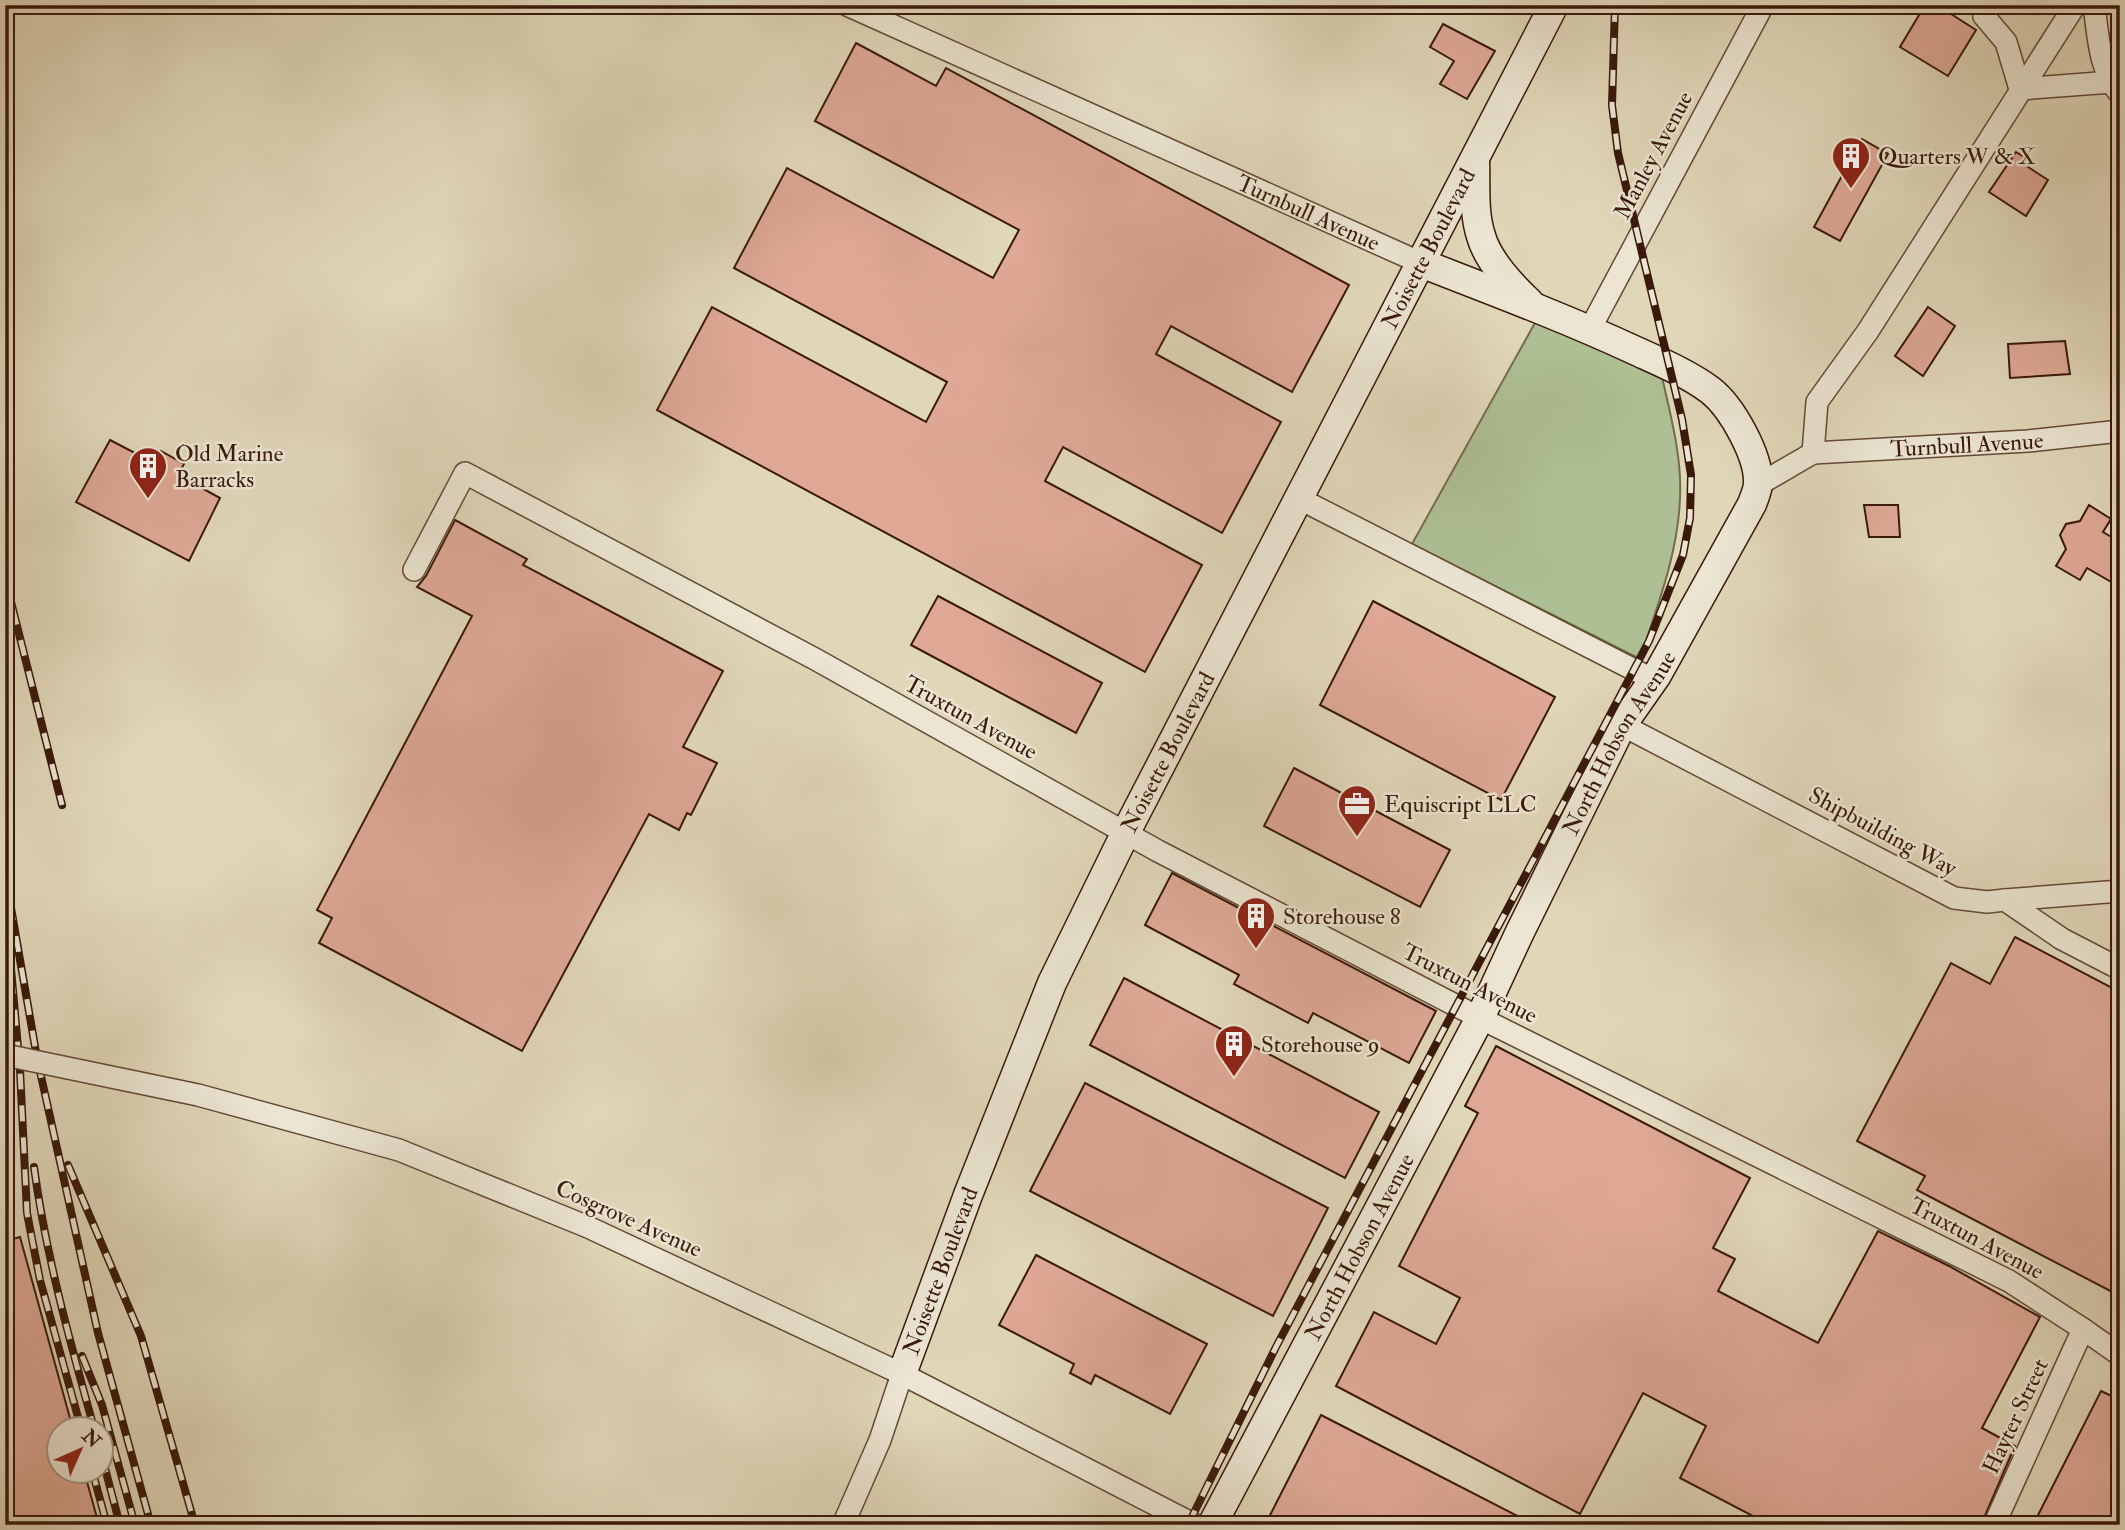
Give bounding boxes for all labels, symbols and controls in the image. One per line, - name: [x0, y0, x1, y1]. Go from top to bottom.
- street label: Manley Avenue: [1608, 86, 1699, 224]
- building icon: Quarters W & X: [1830, 135, 1872, 190]
- place label: Quarters W & X: [1878, 142, 2036, 171]
- street label: Noisette Boulevard: [1375, 164, 1482, 334]
- street label: Turnbull Avenue: [1232, 168, 1385, 258]
- street label: Turnbull Avenue: [1889, 425, 2045, 464]
- place label: Old Marine Barracks: [175, 439, 284, 494]
- building icon: Old Marine Barracks: [127, 445, 169, 500]
- street label: North Hobson Avenue: [1556, 646, 1683, 840]
- street label: Noisette Boulevard: [1114, 667, 1221, 837]
- street label: Truxtun Avenue: [899, 669, 1043, 766]
- street label: Shipbuilding Way: [1803, 780, 1963, 884]
- office icon: Equiscript LLC: [1336, 783, 1378, 838]
- place label: Equiscript LLC: [1384, 790, 1536, 820]
- building icon: Storehouse 8: [1235, 895, 1277, 950]
- place label: Storehouse 8: [1283, 902, 1401, 931]
- street label: Truxtun Avenue: [1397, 937, 1543, 1030]
- building icon: Storehouse 9: [1213, 1023, 1255, 1078]
- place label: Storehouse 9: [1261, 1030, 1380, 1059]
- street label: North Hobson Avenue: [1298, 1148, 1421, 1345]
- street label: Cosgrove Avenue: [551, 1173, 707, 1264]
- street label: Noisette Boulevard: [896, 1183, 985, 1359]
- street label: Truxtun Avenue: [1905, 1191, 2049, 1286]
- street label: Hayter Street: [1976, 1354, 2055, 1479]
- north arrow: [46, 1414, 116, 1484]
- text: N: [76, 1423, 107, 1454]

